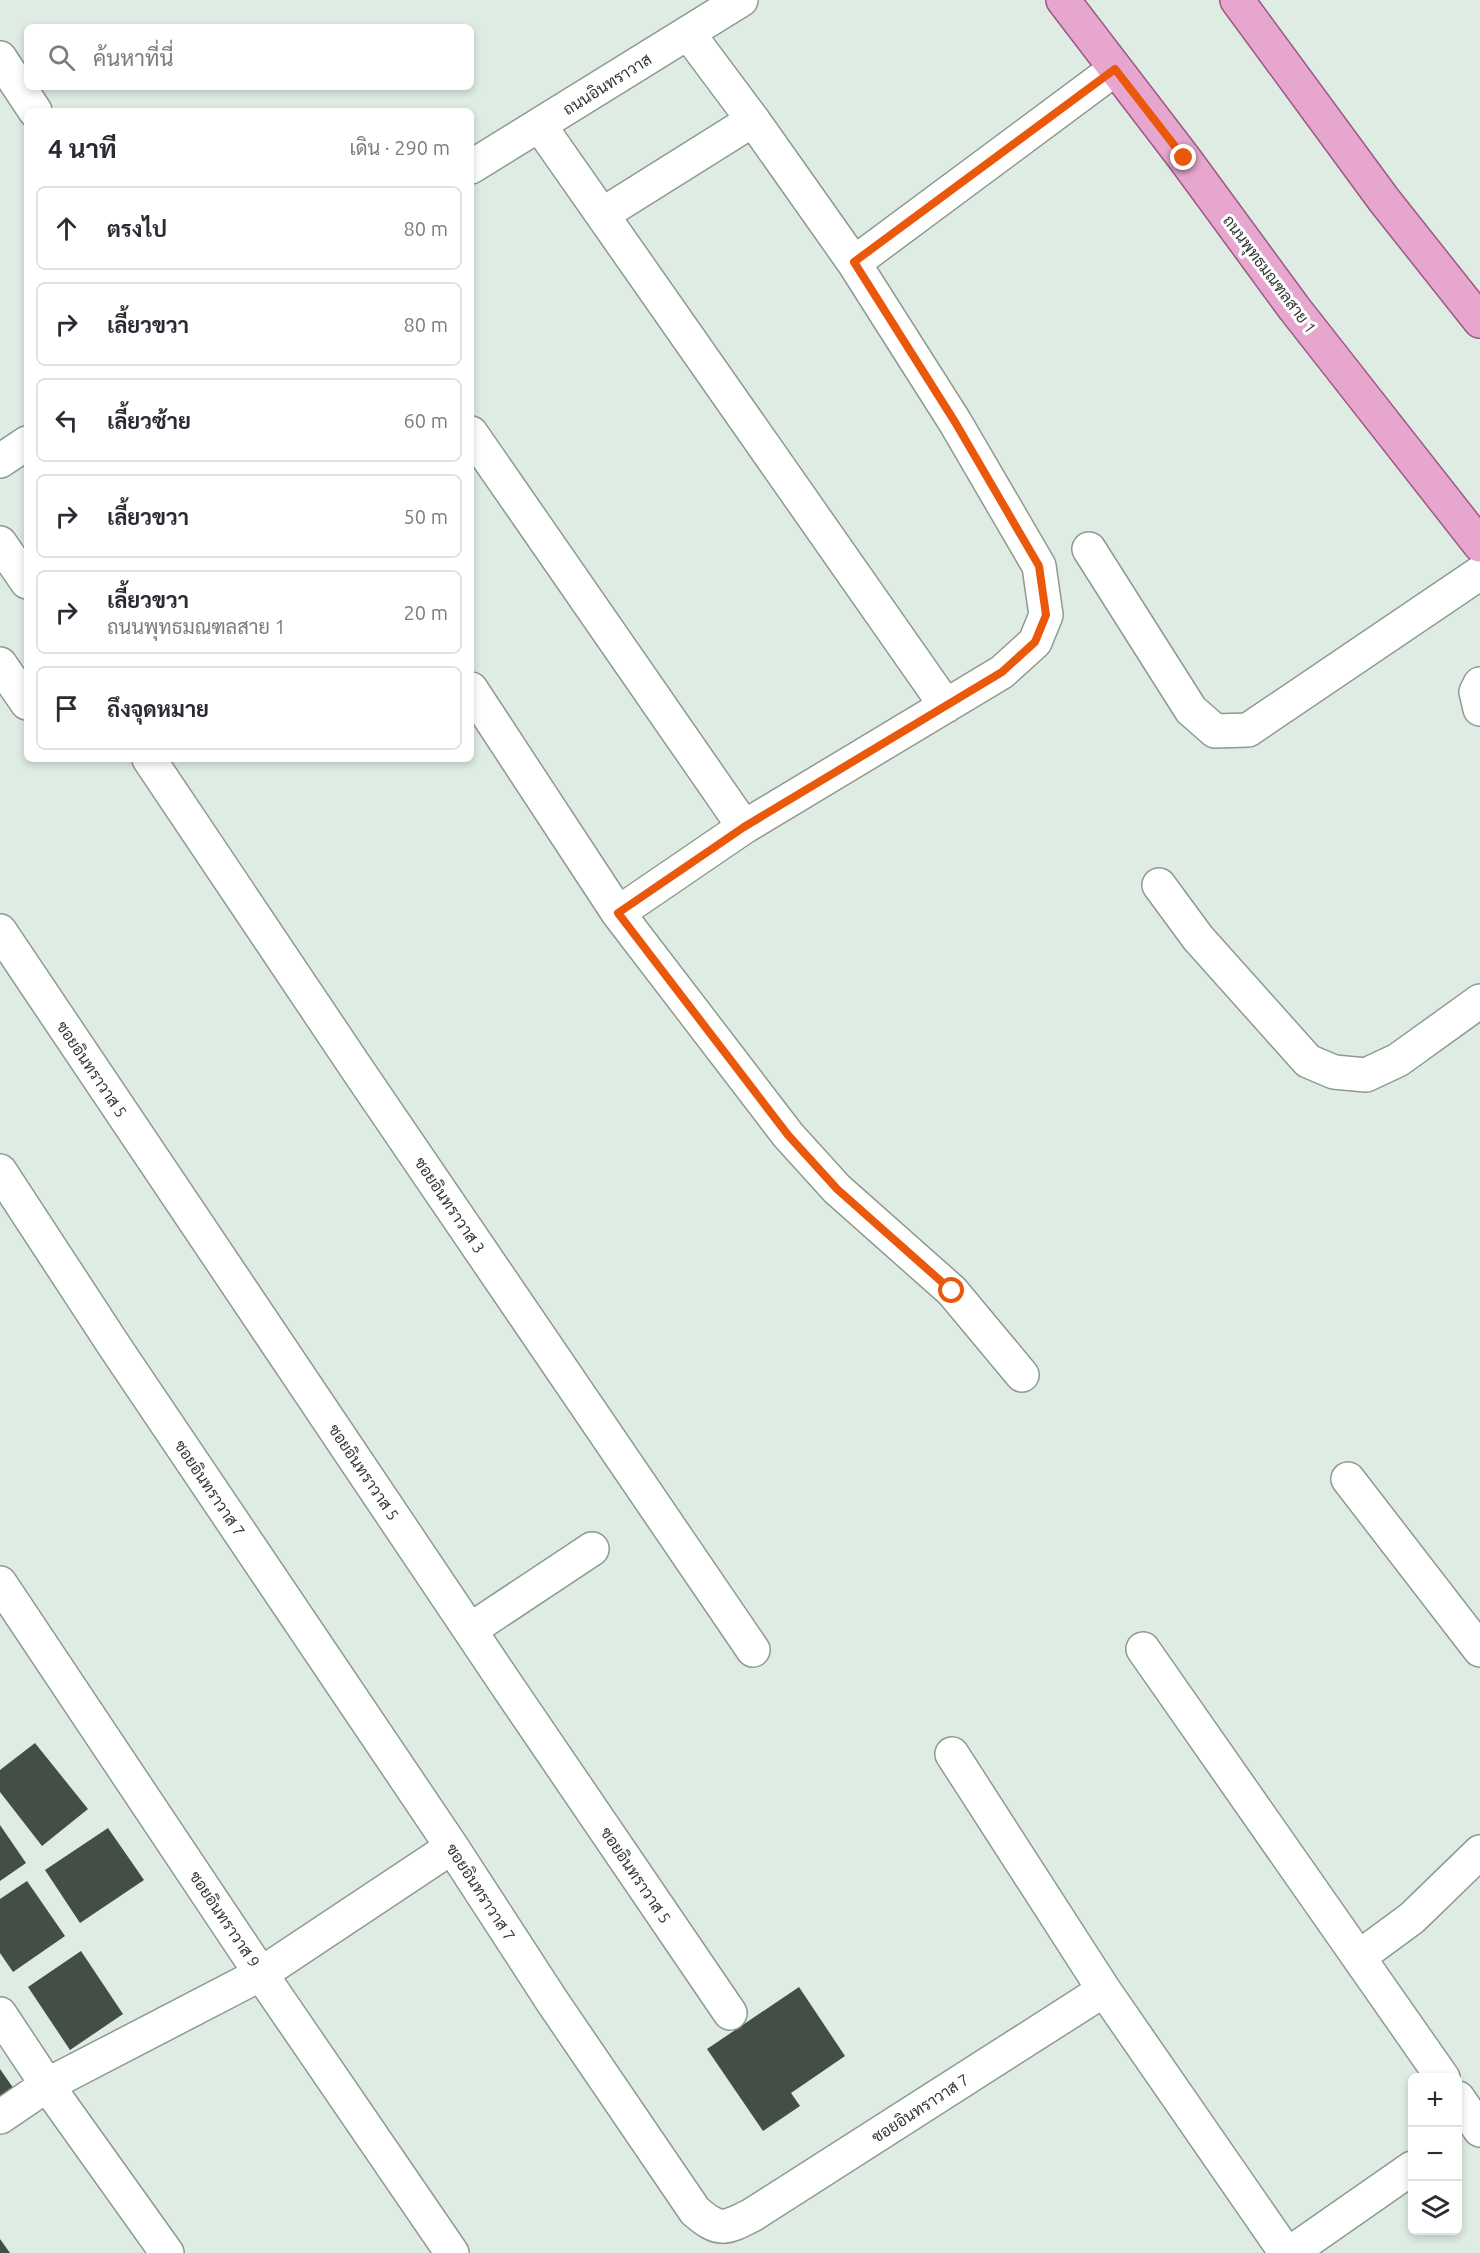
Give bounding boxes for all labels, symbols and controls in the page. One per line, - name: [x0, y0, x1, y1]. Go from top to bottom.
- search box: [24, 24, 474, 90]
- icon: search: [45, 41, 78, 74]
- text: ค้นหาที่นี่: [93, 45, 173, 70]
- street label: ถนนอินทราวาส: [560, 50, 654, 118]
- text: 4 นาที: [48, 134, 117, 163]
- text: เดิน · 290 m: [349, 136, 450, 159]
- route end: [1170, 144, 1196, 170]
- street label: ถนนพุทธมณฑลสาย 1: [1217, 211, 1320, 338]
- icon: ahead: [50, 212, 83, 245]
- text: ตรงไป: [107, 216, 167, 241]
- text: 80 m: [404, 217, 448, 240]
- icon: right: [50, 308, 83, 341]
- text: เลี้ยวขวา: [107, 312, 189, 337]
- text: 80 m: [404, 313, 448, 336]
- icon: left: [50, 404, 83, 437]
- text: เลี้ยวซ้าย: [107, 408, 191, 433]
- text: 60 m: [404, 409, 448, 432]
- icon: right: [50, 500, 83, 533]
- text: เลี้ยวขวา: [107, 504, 189, 529]
- text: 50 m: [404, 505, 448, 528]
- text: เลี้ยวขวา: [107, 587, 189, 612]
- icon: right: [50, 596, 83, 629]
- text: 20 m: [404, 601, 448, 624]
- text: ถนนพุทธมณฑลสาย 1: [107, 615, 286, 638]
- icon: arrive: [50, 692, 83, 725]
- text: ถึงจุดหมาย: [107, 696, 209, 721]
- street label: ซอยอินทราวาส 5: [53, 1018, 131, 1120]
- street label: ซอยอินทราวาส 3: [411, 1154, 489, 1256]
- route start: [938, 1277, 964, 1303]
- street label: ซอยอินทราวาส 5: [325, 1421, 403, 1523]
- street label: ซอยอินทราวาส 7: [171, 1437, 249, 1539]
- street label: ซอยอินทราวาส 5: [597, 1824, 675, 1926]
- street label: ซอยอินทราวาส 7: [443, 1840, 519, 1944]
- street label: ซอยอินทราวาส 9: [186, 1868, 264, 1970]
- street label: ซอยอินทราวาส 7: [868, 2070, 972, 2146]
- map controls: [1408, 2073, 1462, 2235]
- button: +: [1408, 2073, 1462, 2127]
- button: −: [1408, 2127, 1462, 2181]
- button: layers: [1408, 2181, 1462, 2235]

